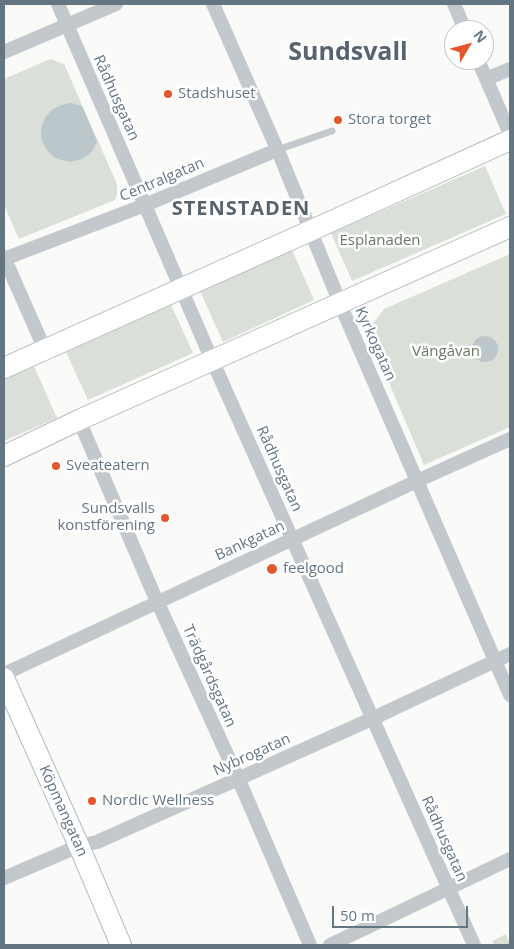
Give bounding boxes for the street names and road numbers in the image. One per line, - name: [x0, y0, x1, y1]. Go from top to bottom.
- street label: Rådhusgatan: [89, 52, 143, 144]
- street label: Centralgatan: [117, 154, 207, 206]
- street label: Kyrkogatan: [351, 304, 399, 384]
- street label: Rådhusgatan: [252, 423, 306, 515]
- street label: Bankgatan: [212, 517, 288, 565]
- street label: Trädgårdsgatan: [178, 622, 240, 730]
- street label: Nybrogatan: [211, 730, 293, 780]
- street label: Köpmangatan: [35, 762, 91, 860]
- street label: Rådhusgatan: [417, 793, 471, 885]

